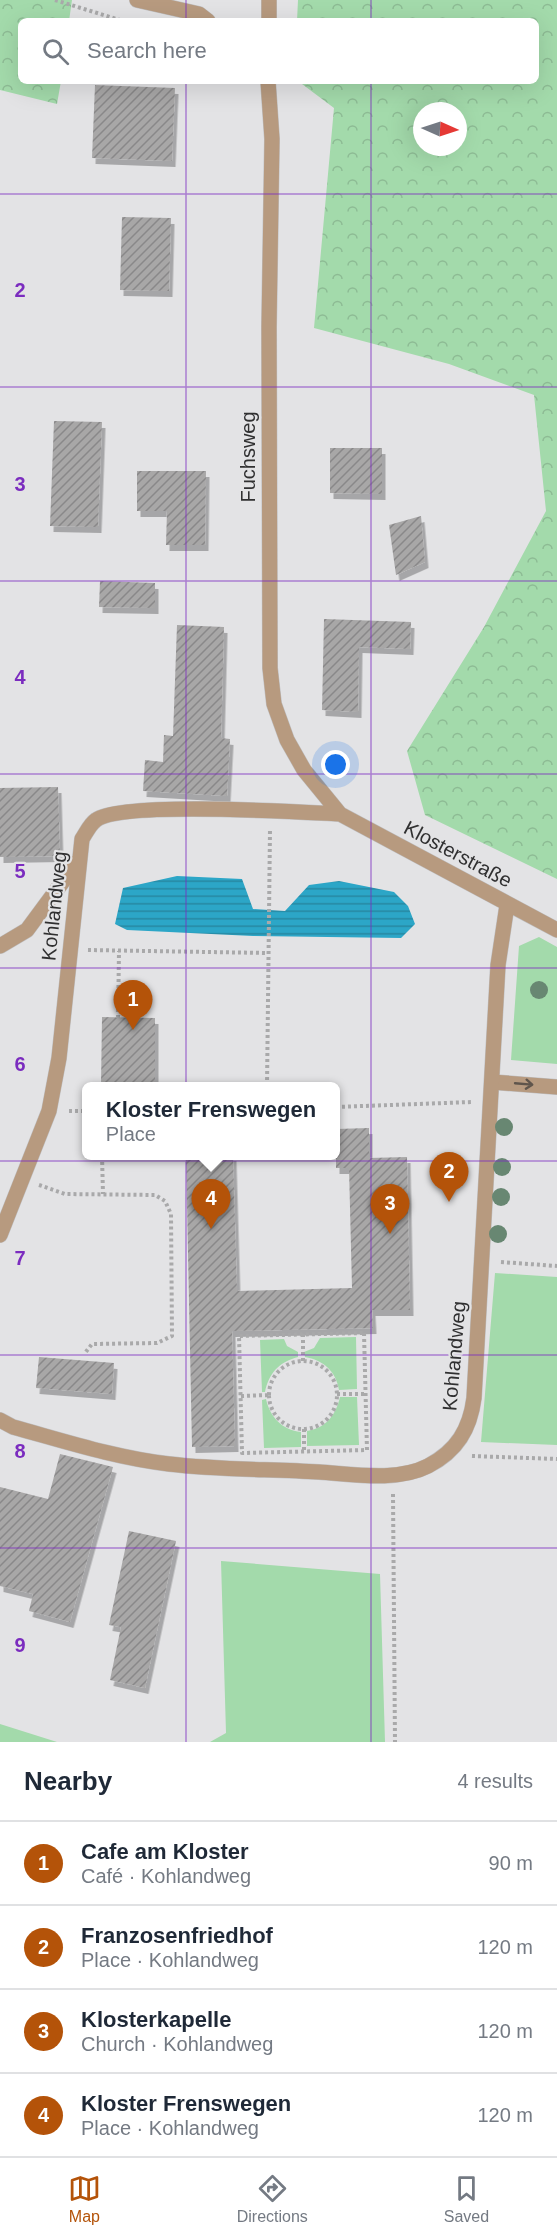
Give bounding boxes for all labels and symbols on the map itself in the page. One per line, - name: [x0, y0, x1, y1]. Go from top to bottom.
- north arrow: [413, 102, 467, 156]
- text: 2: [14, 279, 26, 301]
- street label: Fuchsweg: [237, 411, 259, 503]
- text: 3: [14, 473, 26, 495]
- text: 4: [14, 666, 26, 688]
- your location: [321, 750, 350, 779]
- street label: Klosterstraße: [400, 816, 516, 892]
- street label: Kohlandweg: [37, 850, 71, 962]
- text: 5: [14, 860, 26, 882]
- pin: 1: [114, 980, 152, 1030]
- text: 6: [14, 1053, 26, 1075]
- one-way arrow: [514, 1079, 534, 1090]
- pin: 2: [430, 1152, 468, 1202]
- pin: 4: [192, 1180, 230, 1229]
- pin: 3: [370, 1184, 410, 1234]
- text: 7: [14, 1247, 26, 1269]
- street label: Kohlandweg: [438, 1300, 470, 1412]
- text: 8: [14, 1440, 26, 1462]
- text: 9: [14, 1634, 26, 1656]

